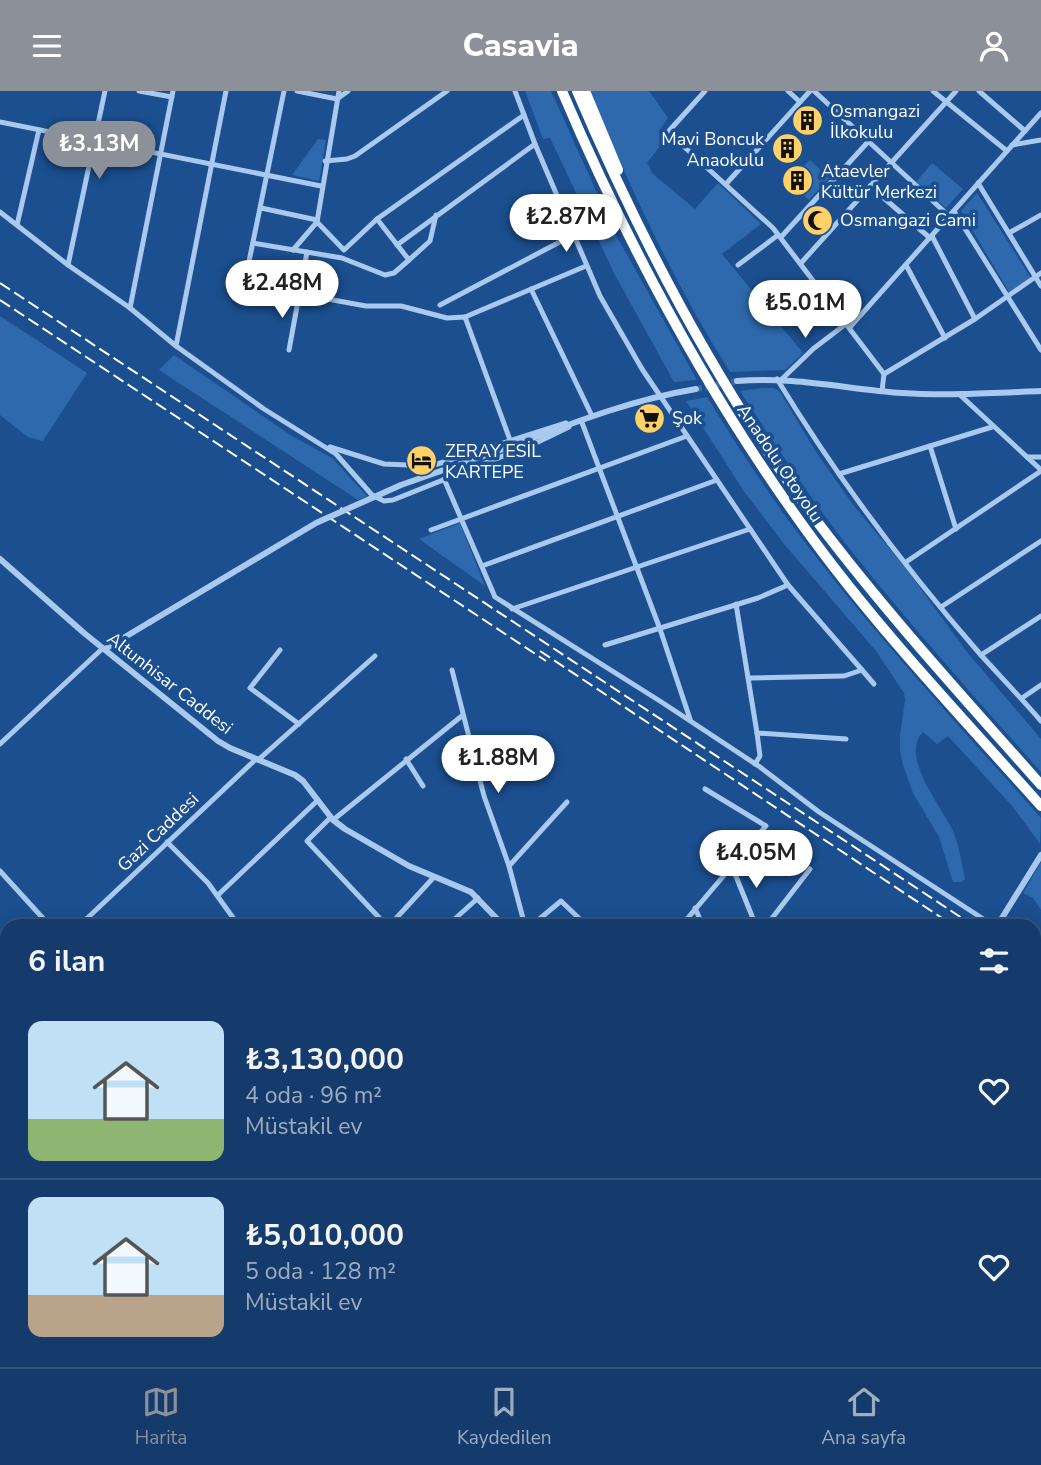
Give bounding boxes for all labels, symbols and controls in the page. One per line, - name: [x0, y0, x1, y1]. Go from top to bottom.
- text: Casavia: [463, 24, 578, 67]
- icon: menu: [28, 27, 66, 65]
- icon: person: [975, 27, 1013, 65]
- place label: Osmangazi İlkokulu: [830, 99, 920, 144]
- building icon: Osmangazi İlkokulu: [790, 104, 824, 138]
- pin: ₺3.13M: [42, 122, 156, 181]
- place label: Mavi Boncuk Anaokulu: [661, 127, 765, 172]
- text: ₺3.13M: [59, 128, 139, 159]
- building icon: Mavi Boncuk Anaokulu: [770, 132, 804, 166]
- place label: Ataevler Kültür Merkezi: [821, 159, 937, 204]
- building icon: Ataevler Kültür Merkezi: [781, 164, 815, 198]
- pin: ₺2.87M: [509, 195, 623, 254]
- text: ₺2.87M: [526, 201, 606, 232]
- mosque icon: Osmangazi Cami: [800, 203, 834, 237]
- place label: Osmangazi Cami: [840, 208, 976, 232]
- pin: ₺2.48M: [225, 261, 339, 320]
- text: ₺2.48M: [242, 267, 322, 298]
- pin: ₺5.01M: [748, 281, 862, 340]
- text: ₺5.01M: [765, 287, 845, 318]
- street label: Anadolu Otoyolu: [731, 399, 829, 527]
- supermarket icon: Şok: [632, 401, 666, 435]
- place label: Şok: [672, 406, 703, 430]
- place label: ZERAY ESİL KARTEPE: [445, 439, 541, 484]
- hotel icon: ZERAY ESİL KARTEPE: [405, 444, 439, 478]
- street label: Altunhisar Caddesi: [102, 626, 238, 740]
- pin: ₺1.88M: [441, 735, 555, 795]
- text: ₺1.88M: [458, 742, 538, 773]
- street label: Gazi Caddesi: [112, 787, 204, 877]
- pin: ₺4.05M: [699, 831, 813, 890]
- text: ₺4.05M: [716, 837, 796, 868]
- text: 6 ilan: [28, 941, 105, 982]
- icon: filters: [975, 942, 1013, 980]
- text: ₺3,130,000: [245, 1039, 404, 1080]
- icon: home: [84, 1049, 168, 1133]
- icon: heart: [975, 1072, 1013, 1110]
- text: 4 oda · 96 m²: [245, 1080, 382, 1111]
- text: Müstakil ev: [245, 1111, 362, 1142]
- text: ₺5,010,000: [245, 1215, 404, 1256]
- icon: home: [84, 1225, 168, 1309]
- icon: heart: [975, 1248, 1013, 1286]
- text: 5 oda · 128 m²: [245, 1256, 396, 1287]
- text: Müstakil ev: [245, 1287, 362, 1318]
- tab: Harita: [135, 1383, 187, 1451]
- tab: Kaydedilen: [457, 1383, 552, 1451]
- tab: Ana sayfa: [821, 1383, 906, 1451]

